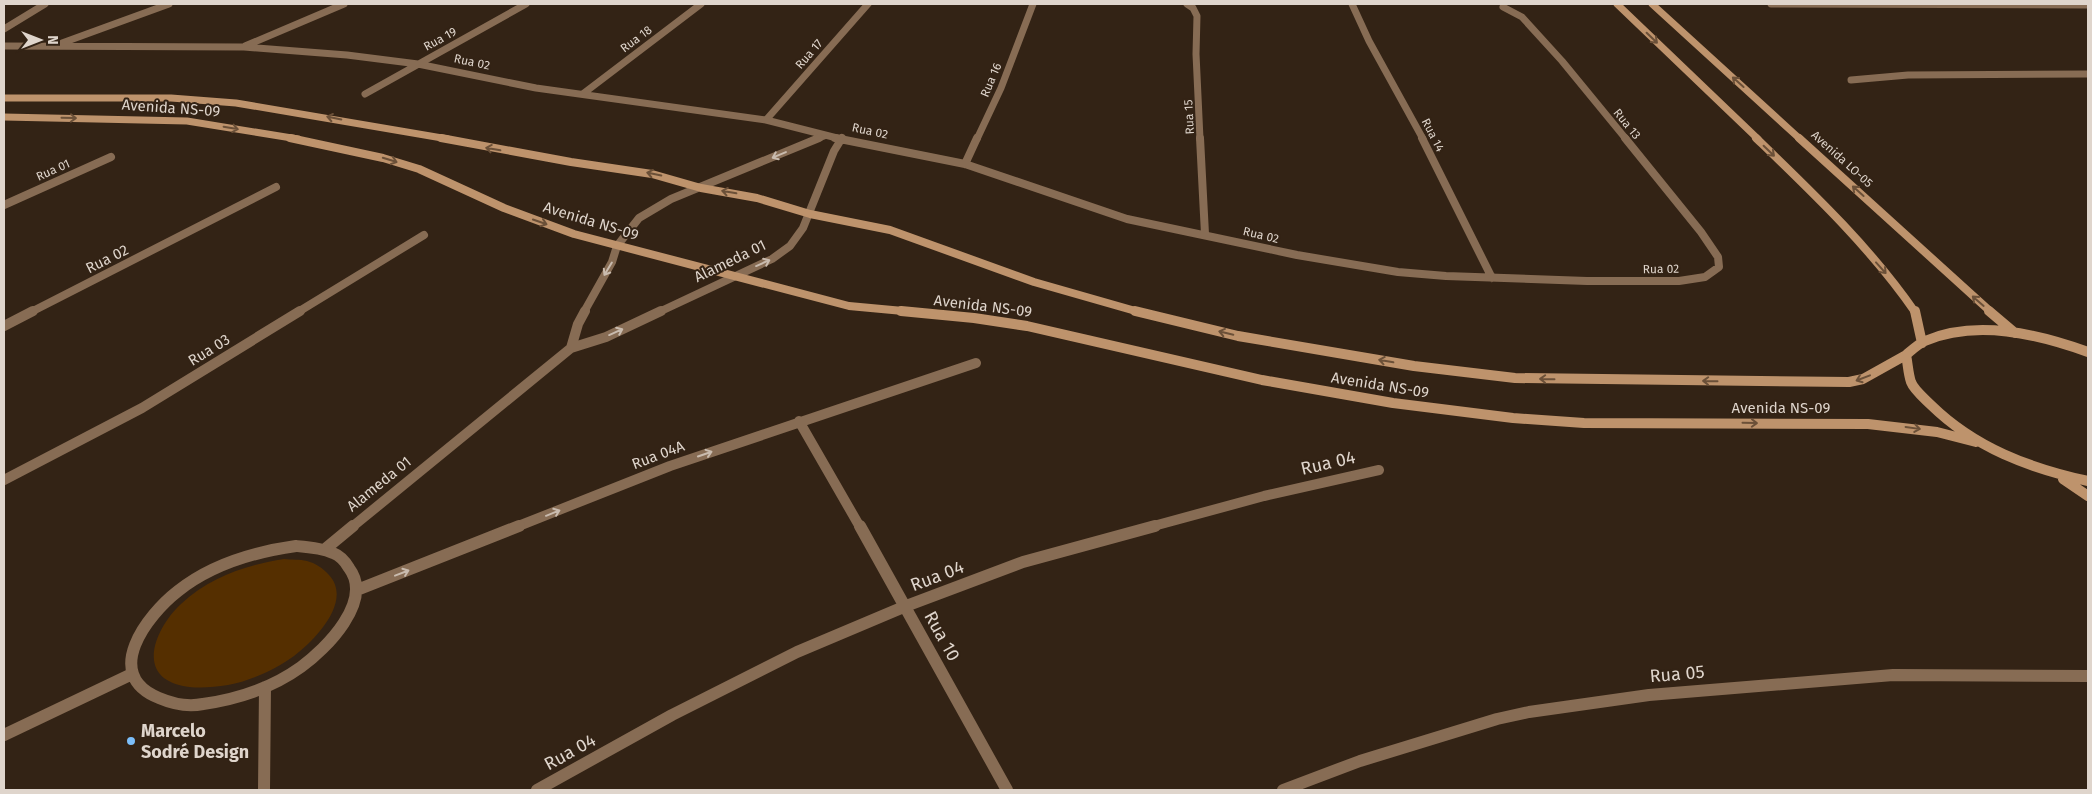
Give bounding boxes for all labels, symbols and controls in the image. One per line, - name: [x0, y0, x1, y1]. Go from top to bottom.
- north arrow: [15, 15, 65, 65]
- street label: Rua 18: [618, 22, 655, 55]
- street label: Rua 19: [421, 24, 459, 54]
- one-way arrow: [1646, 32, 1658, 44]
- text: N: [44, 35, 61, 45]
- street label: Rua 17: [792, 36, 826, 72]
- street label: Rua 02: [453, 51, 491, 73]
- street label: Rua 16: [978, 61, 1004, 99]
- one-way arrow: [1731, 76, 1744, 88]
- street label: Avenida NS-09: [121, 96, 221, 120]
- street label: Rua 15: [1181, 99, 1197, 135]
- street label: Rua 13: [1611, 106, 1644, 142]
- one-way arrow: [60, 113, 77, 123]
- one-way arrow: [326, 113, 342, 123]
- street label: Rua 14: [1419, 116, 1448, 155]
- street label: Rua 02: [851, 120, 889, 142]
- one-way arrow: [223, 123, 239, 133]
- street label: Avenida LO-05: [1808, 128, 1876, 190]
- one-way arrow: [486, 143, 502, 153]
- one-way arrow: [1762, 144, 1774, 156]
- one-way arrow: [772, 151, 787, 161]
- street label: Rua 01: [34, 156, 72, 184]
- one-way arrow: [382, 156, 398, 166]
- one-way arrow: [646, 169, 662, 179]
- one-way arrow: [1852, 186, 1865, 197]
- one-way arrow: [722, 187, 738, 197]
- street label: Avenida NS-09: [541, 198, 641, 244]
- one-way arrow: [532, 218, 547, 227]
- street label: Rua 02: [1242, 224, 1280, 246]
- street label: Alameda 01: [691, 236, 769, 286]
- street label: Rua 02: [83, 241, 131, 277]
- one-way arrow: [755, 258, 770, 268]
- one-way arrow: [602, 262, 612, 276]
- street label: Rua 02: [1643, 262, 1679, 276]
- one-way arrow: [1875, 262, 1887, 275]
- street label: Avenida NS-09: [933, 291, 1033, 321]
- one-way arrow: [1972, 296, 1985, 307]
- one-way arrow: [608, 327, 623, 336]
- one-way arrow: [1218, 328, 1234, 337]
- street label: Rua 03: [185, 330, 233, 370]
- one-way arrow: [1378, 356, 1394, 366]
- street label: Avenida NS-09: [1330, 368, 1430, 402]
- one-way arrow: [1539, 374, 1555, 383]
- one-way arrow: [1856, 374, 1872, 383]
- one-way arrow: [1702, 377, 1718, 386]
- street label: Avenida NS-09: [1732, 399, 1831, 417]
- one-way arrow: [1742, 418, 1758, 428]
- one-way arrow: [1904, 423, 1920, 433]
- street label: Rua 04A: [629, 437, 687, 473]
- street label: Rua 04: [1298, 446, 1358, 480]
- one-way arrow: [696, 449, 712, 458]
- street label: Alameda 01: [343, 453, 415, 515]
- one-way arrow: [545, 507, 560, 517]
- street label: Rua 04: [907, 556, 967, 596]
- one-way arrow: [394, 567, 409, 577]
- street label: Rua 10: [919, 607, 965, 665]
- street label: Rua 05: [1649, 661, 1705, 687]
- place label: Marcelo Sodré Design: [141, 720, 249, 763]
- street label: Rua 04: [540, 729, 600, 775]
- marker: Marcelo Sodré Design: [125, 735, 137, 747]

